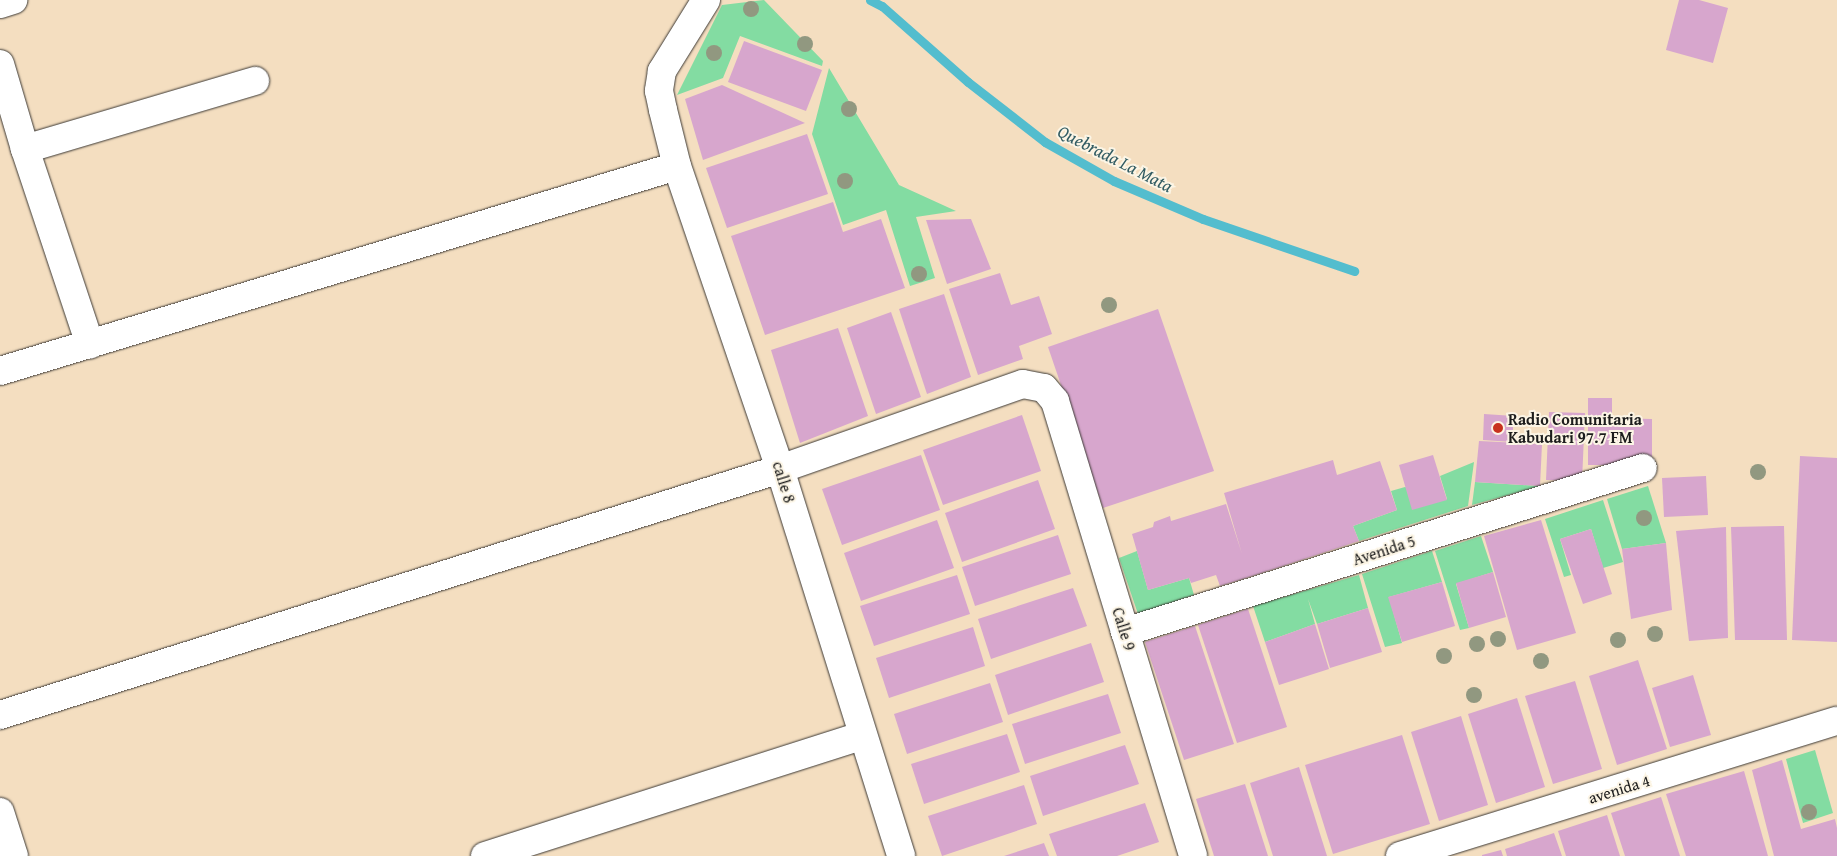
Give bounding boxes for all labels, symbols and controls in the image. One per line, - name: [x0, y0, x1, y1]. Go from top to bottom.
- water label: Quebrada La Mata: [1054, 121, 1176, 197]
- place label: Radio Comunitaria Kabudari 97.7 FM: [1508, 409, 1642, 447]
- marker: Radio Comunitaria Kabudari 97.7 FM: [1492, 422, 1504, 434]
- street label: calle 8: [769, 459, 799, 505]
- street label: Avenida 5: [1350, 531, 1418, 569]
- street label: Calle 9: [1108, 605, 1140, 653]
- street label: avenida 4: [1586, 771, 1652, 807]

